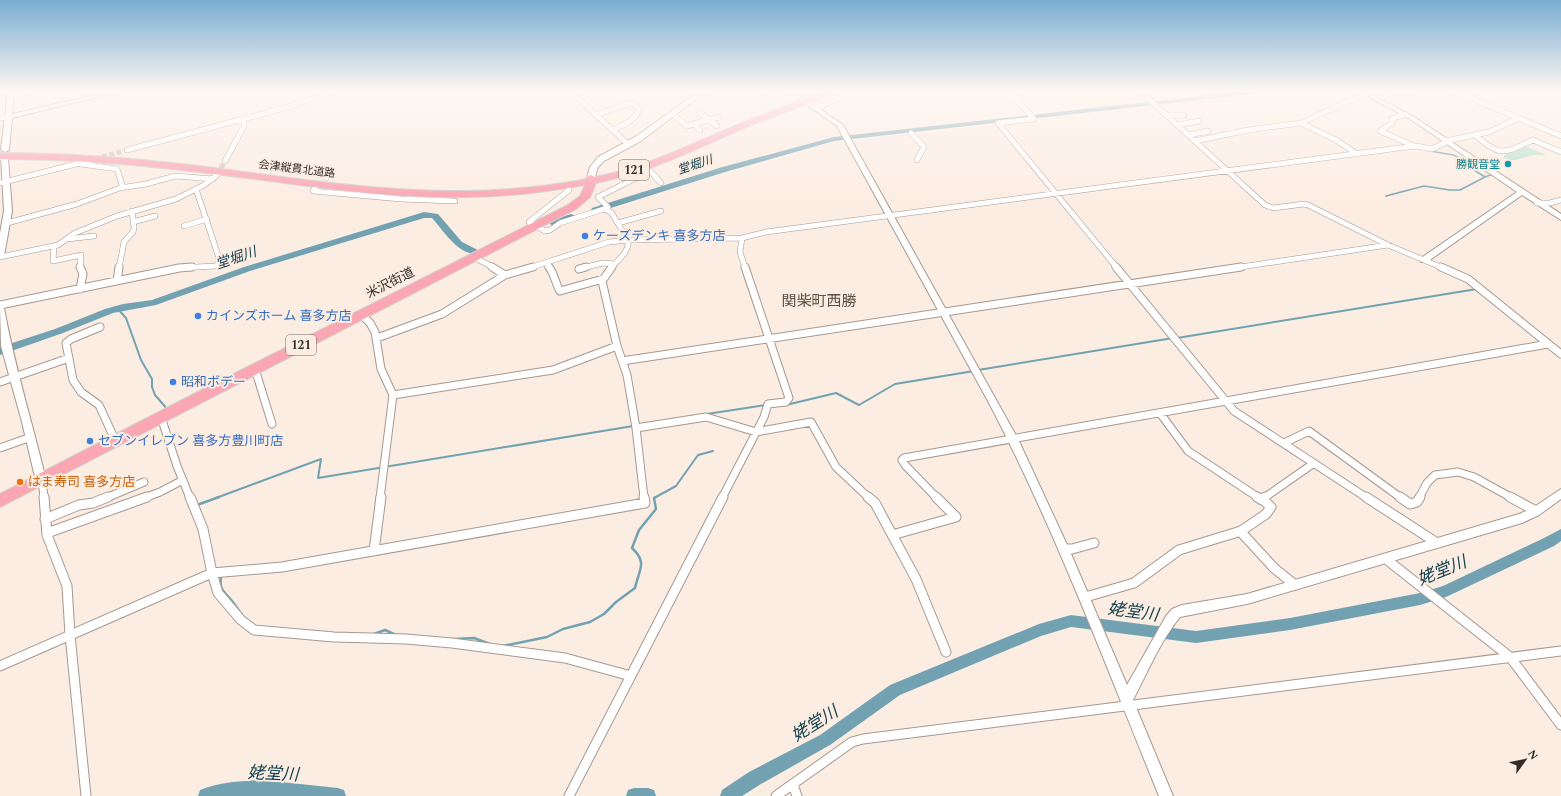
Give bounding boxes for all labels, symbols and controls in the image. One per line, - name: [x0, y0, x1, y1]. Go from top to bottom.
- water label: 堂堀川: [675, 150, 717, 180]
- street label: 会津縦貫北道路: [258, 156, 336, 182]
- place label: 勝観音堂: [1456, 156, 1500, 173]
- marker: 勝観音堂: [1503, 159, 1513, 169]
- road number: 121: [619, 160, 649, 180]
- place label: ケーズデンキ 喜多方店: [593, 226, 726, 246]
- marker: ケーズデンキ 喜多方店: [580, 231, 590, 241]
- water label: 堂堀川: [213, 241, 261, 275]
- street label: 米沢街道: [362, 262, 418, 304]
- district label: 関柴町西勝: [781, 290, 857, 313]
- place label: カインズホーム 喜多方店: [206, 306, 352, 326]
- marker: カインズホーム 喜多方店: [193, 311, 203, 321]
- road number: 121: [286, 335, 316, 355]
- place label: 昭和ボデー: [181, 372, 246, 392]
- marker: 昭和ボデー: [168, 377, 178, 387]
- place label: セブンイレブン 喜多方豊川町店: [98, 431, 283, 451]
- marker: セブンイレブン 喜多方豊川町店: [85, 436, 95, 446]
- place label: はま寿司 喜多方店: [28, 472, 135, 492]
- marker: はま寿司 喜多方店: [15, 477, 25, 487]
- water label: 姥堂川: [1413, 549, 1472, 593]
- water label: 姥堂川: [1106, 596, 1162, 629]
- water label: 姥堂川: [786, 698, 845, 749]
- north arrow: [1505, 740, 1545, 780]
- text: N: [1523, 746, 1543, 763]
- water label: 姥堂川: [247, 760, 301, 788]

